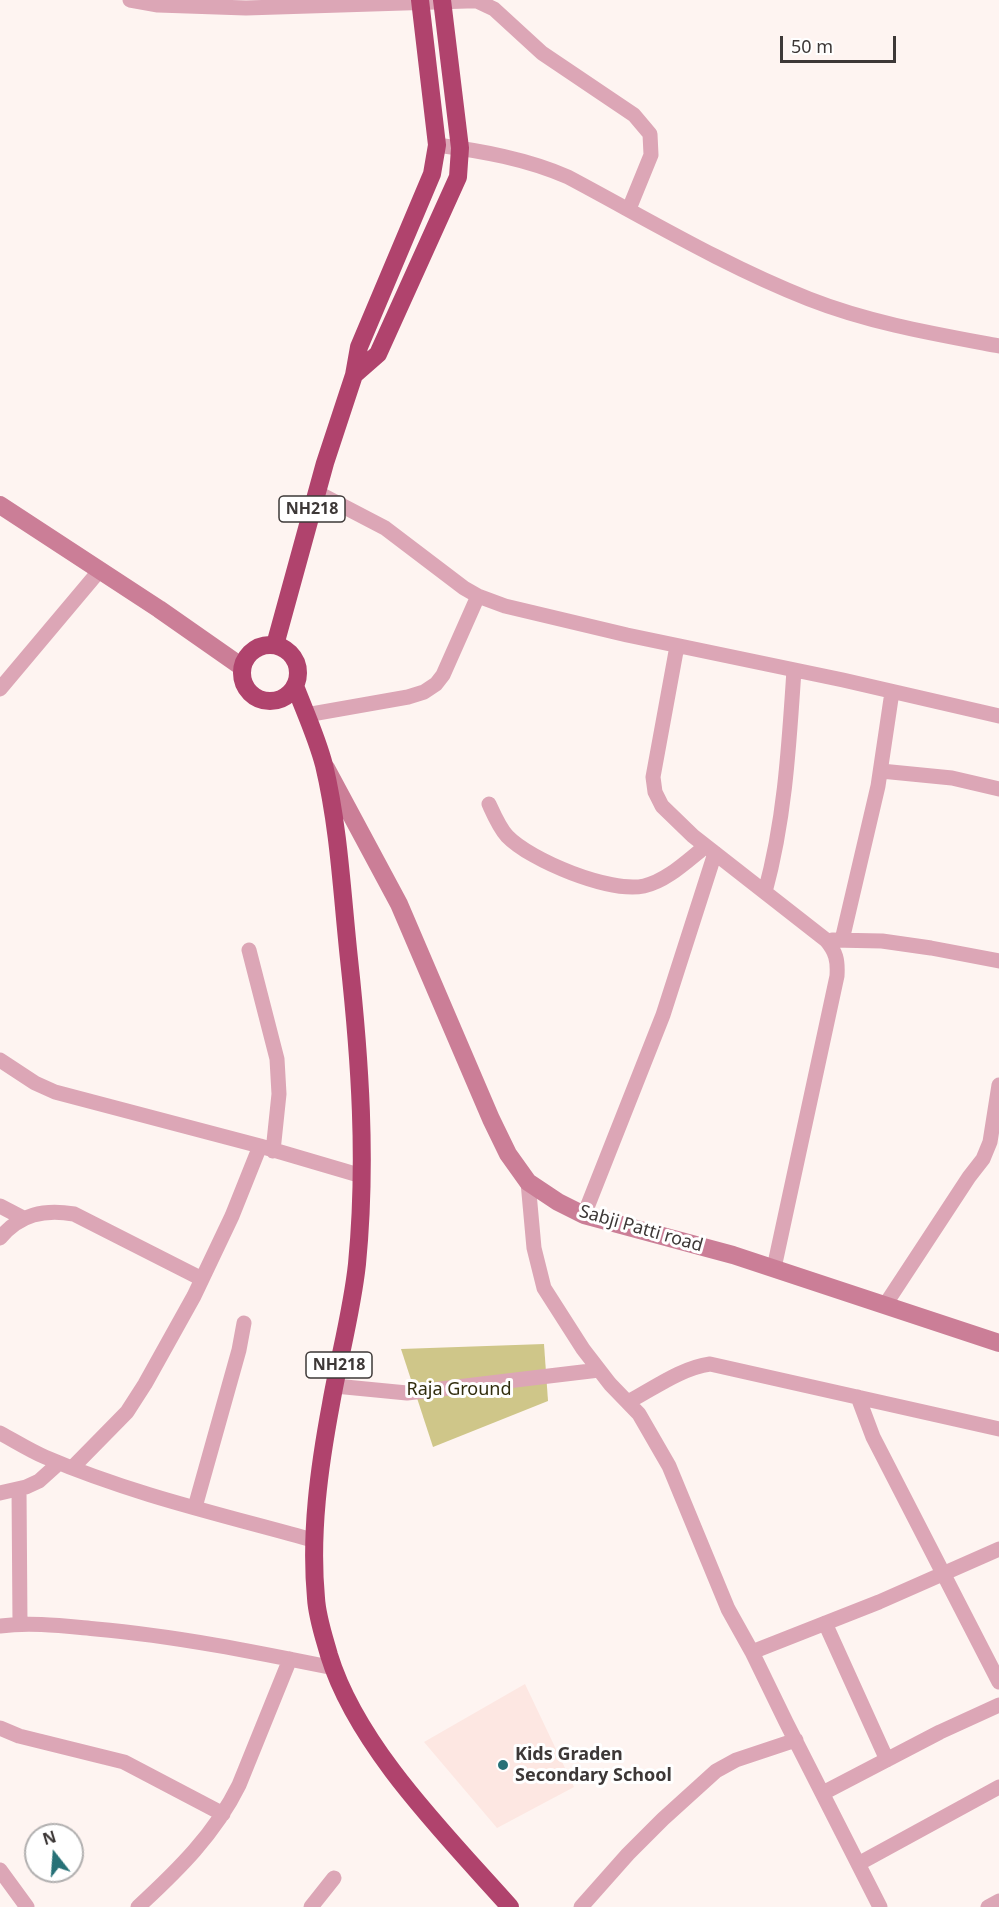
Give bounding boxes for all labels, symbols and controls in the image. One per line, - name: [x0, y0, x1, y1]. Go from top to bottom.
- scale bar: [783, 24, 898, 62]
- text: 50 m: [791, 34, 833, 58]
- road number: NH218: [279, 496, 345, 522]
- street label: Sabji Patti road: [577, 1201, 705, 1257]
- road number: NH218: [306, 1352, 372, 1378]
- park label: Raja Ground: [406, 1379, 512, 1401]
- place label: Kids Graden Secondary School: [515, 1744, 672, 1786]
- marker: Kids Graden Secondary School: [496, 1758, 510, 1772]
- north arrow: [24, 1823, 84, 1883]
- text: N: [40, 1825, 59, 1850]

